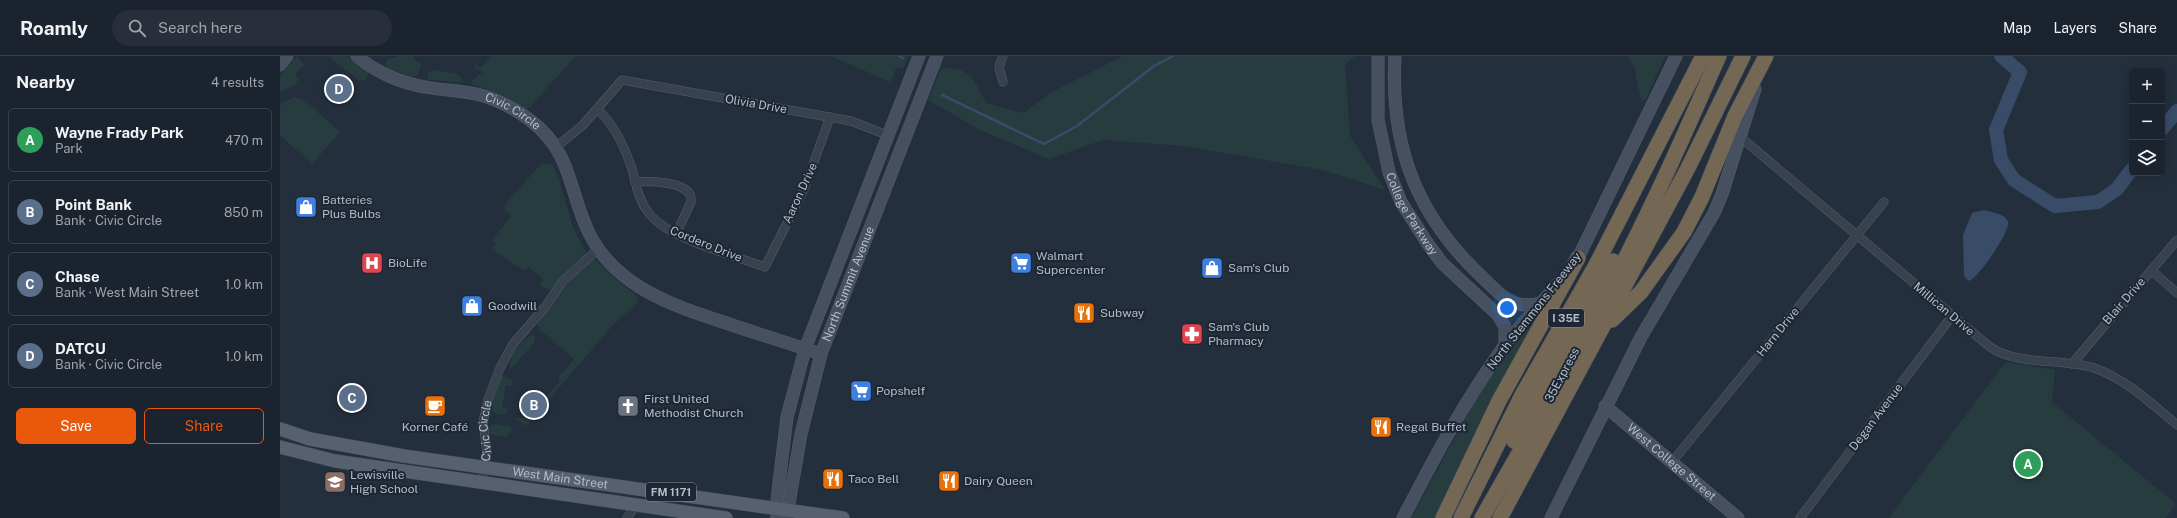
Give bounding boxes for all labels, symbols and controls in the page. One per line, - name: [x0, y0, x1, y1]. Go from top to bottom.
- search box: [112, 10, 392, 46]
- text: Roamly: [20, 17, 88, 39]
- icon: search: [126, 17, 148, 39]
- text: Search here: [158, 19, 242, 36]
- text: Map: [2003, 20, 2031, 36]
- text: Layers: [2053, 20, 2097, 36]
- text: Share: [2119, 20, 2157, 36]
- map controls: [2129, 68, 2165, 176]
- button: +: [2129, 68, 2165, 104]
- text: Nearby: [16, 72, 75, 92]
- pin: D: [326, 74, 352, 104]
- text: 4 results: [211, 75, 264, 90]
- street label: Civic Circle: [483, 90, 544, 133]
- street label: Olivia Drive: [724, 92, 788, 116]
- button: −: [2129, 104, 2165, 140]
- text: Wayne Frady Park: [55, 124, 184, 141]
- text: A: [25, 133, 35, 148]
- text: 470 m: [225, 133, 263, 148]
- button: layers: [2129, 140, 2165, 176]
- text: Park: [55, 141, 83, 156]
- street label: Aaron Drive: [780, 160, 820, 225]
- street label: College Parkway: [1383, 170, 1441, 259]
- place label: Batteries Plus Bulbs: [322, 193, 381, 221]
- shop icon: Batteries Plus Bulbs: [293, 194, 319, 220]
- text: Point Bank: [55, 196, 132, 213]
- text: B: [26, 205, 34, 220]
- text: 850 m: [224, 205, 263, 220]
- text: Bank · Civic Circle: [55, 213, 162, 228]
- street label: Cordero Drive: [668, 223, 744, 265]
- street label: North Summit Avenue: [820, 224, 877, 344]
- place label: Walmart Supercenter: [1036, 249, 1106, 277]
- street label: North Stemmons Freeway: [1484, 249, 1584, 372]
- hospital icon: BioLife: [359, 250, 385, 276]
- supermarket icon: Walmart Supercenter: [1008, 250, 1034, 276]
- shop icon: Sam's Club: [1199, 255, 1225, 281]
- place label: BioLife: [388, 256, 427, 270]
- place label: Sam's Club: [1228, 261, 1289, 275]
- text: Chase: [55, 268, 100, 285]
- street label: Blair Drive: [2100, 275, 2148, 327]
- text: C: [25, 277, 35, 292]
- text: 1.0 km: [225, 277, 263, 292]
- street label: Millican Drive: [1911, 279, 1977, 339]
- text: Bank · West Main Street: [55, 285, 199, 300]
- shop icon: Goodwill: [459, 293, 485, 319]
- your location: [1497, 298, 1517, 318]
- place label: Goodwill: [488, 299, 537, 313]
- restaurant icon: Subway: [1071, 300, 1097, 326]
- street label: Harn Drive: [1754, 305, 1802, 359]
- place label: Subway: [1100, 306, 1145, 320]
- road number: I 35E: [1548, 309, 1584, 327]
- place label: Sam's Club Pharmacy: [1208, 320, 1269, 348]
- pharmacy icon: Sam's Club Pharmacy: [1179, 321, 1205, 347]
- text: DATCU: [55, 340, 106, 357]
- street label: 35Express: [1542, 345, 1582, 405]
- text: D: [25, 349, 35, 364]
- text: 1.0 km: [225, 349, 263, 364]
- text: Bank · Civic Circle: [55, 357, 162, 372]
- supermarket icon: Popshelf: [848, 378, 874, 404]
- street label: Degan Avenue: [1846, 381, 1906, 453]
- pin: C: [339, 383, 365, 413]
- place label: Popshelf: [876, 384, 926, 398]
- pin: B: [521, 390, 547, 420]
- place label: First United Methodist Church: [644, 392, 743, 420]
- cafe icon: Korner Café: [422, 393, 448, 419]
- church icon: First United Methodist Church: [615, 393, 641, 419]
- street label: Civic Circle: [476, 398, 495, 463]
- button: Save: [16, 408, 136, 444]
- button: Share: [144, 408, 264, 444]
- restaurant icon: Regal Buffet: [1368, 414, 1394, 440]
- place label: Korner Café: [402, 420, 469, 434]
- place label: Regal Buffet: [1396, 420, 1467, 434]
- street label: West College Street: [1624, 421, 1719, 504]
- pin: A: [2015, 449, 2041, 479]
- street label: West Main Street: [512, 464, 609, 492]
- restaurant icon: Taco Bell: [820, 466, 846, 492]
- place label: Lewisville High School: [350, 468, 418, 496]
- restaurant icon: Dairy Queen: [936, 468, 962, 494]
- school or university icon: Lewisville High School: [322, 469, 348, 495]
- place label: Taco Bell: [848, 472, 899, 486]
- place label: Dairy Queen: [964, 474, 1033, 488]
- road number: FM 1171: [646, 483, 696, 501]

